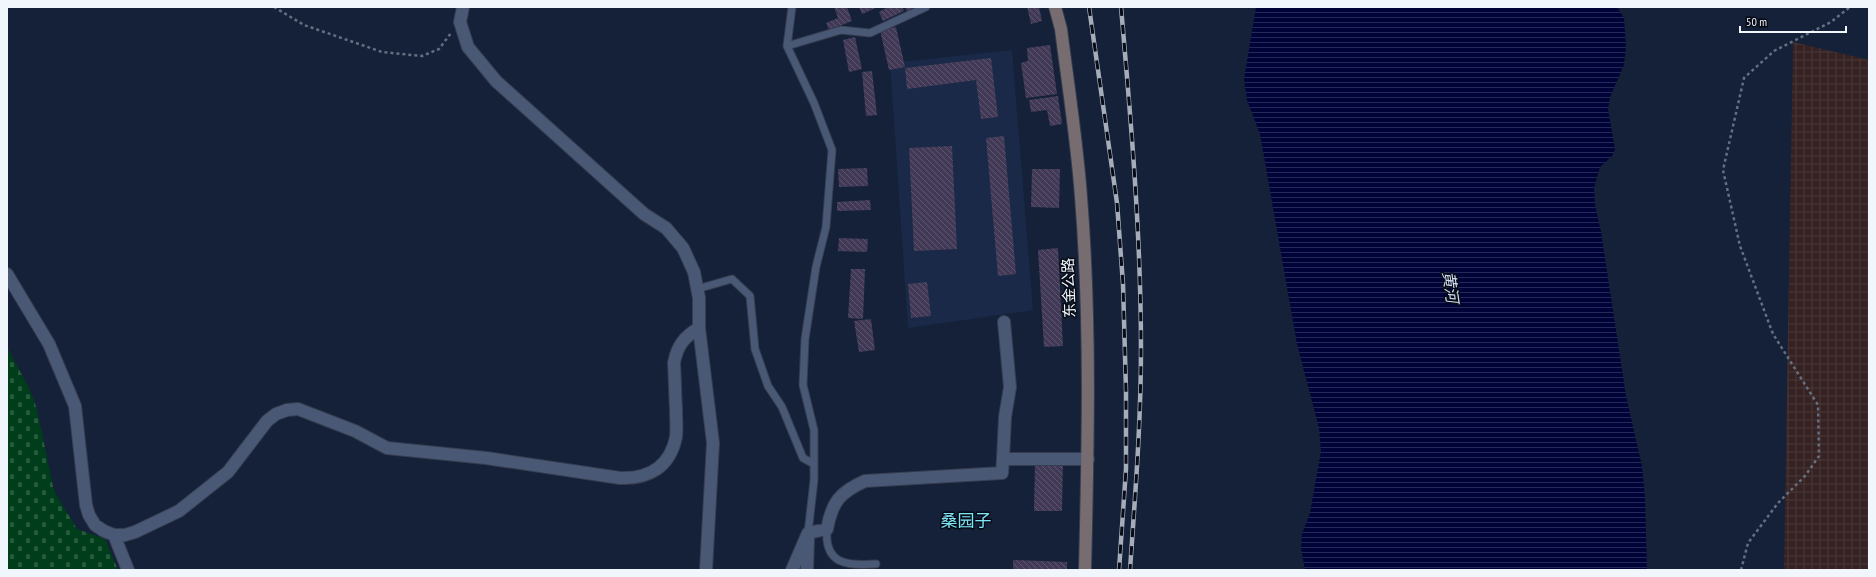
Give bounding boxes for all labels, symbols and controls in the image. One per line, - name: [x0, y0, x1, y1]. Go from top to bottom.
- scale bar: [1740, 8, 1846, 34]
- text: 50 m: [1746, 14, 1767, 29]
- street label: 东金公路: [1058, 258, 1079, 318]
- water label: 黄河: [1439, 270, 1464, 307]
- district label: 桑园子: [941, 510, 992, 532]

